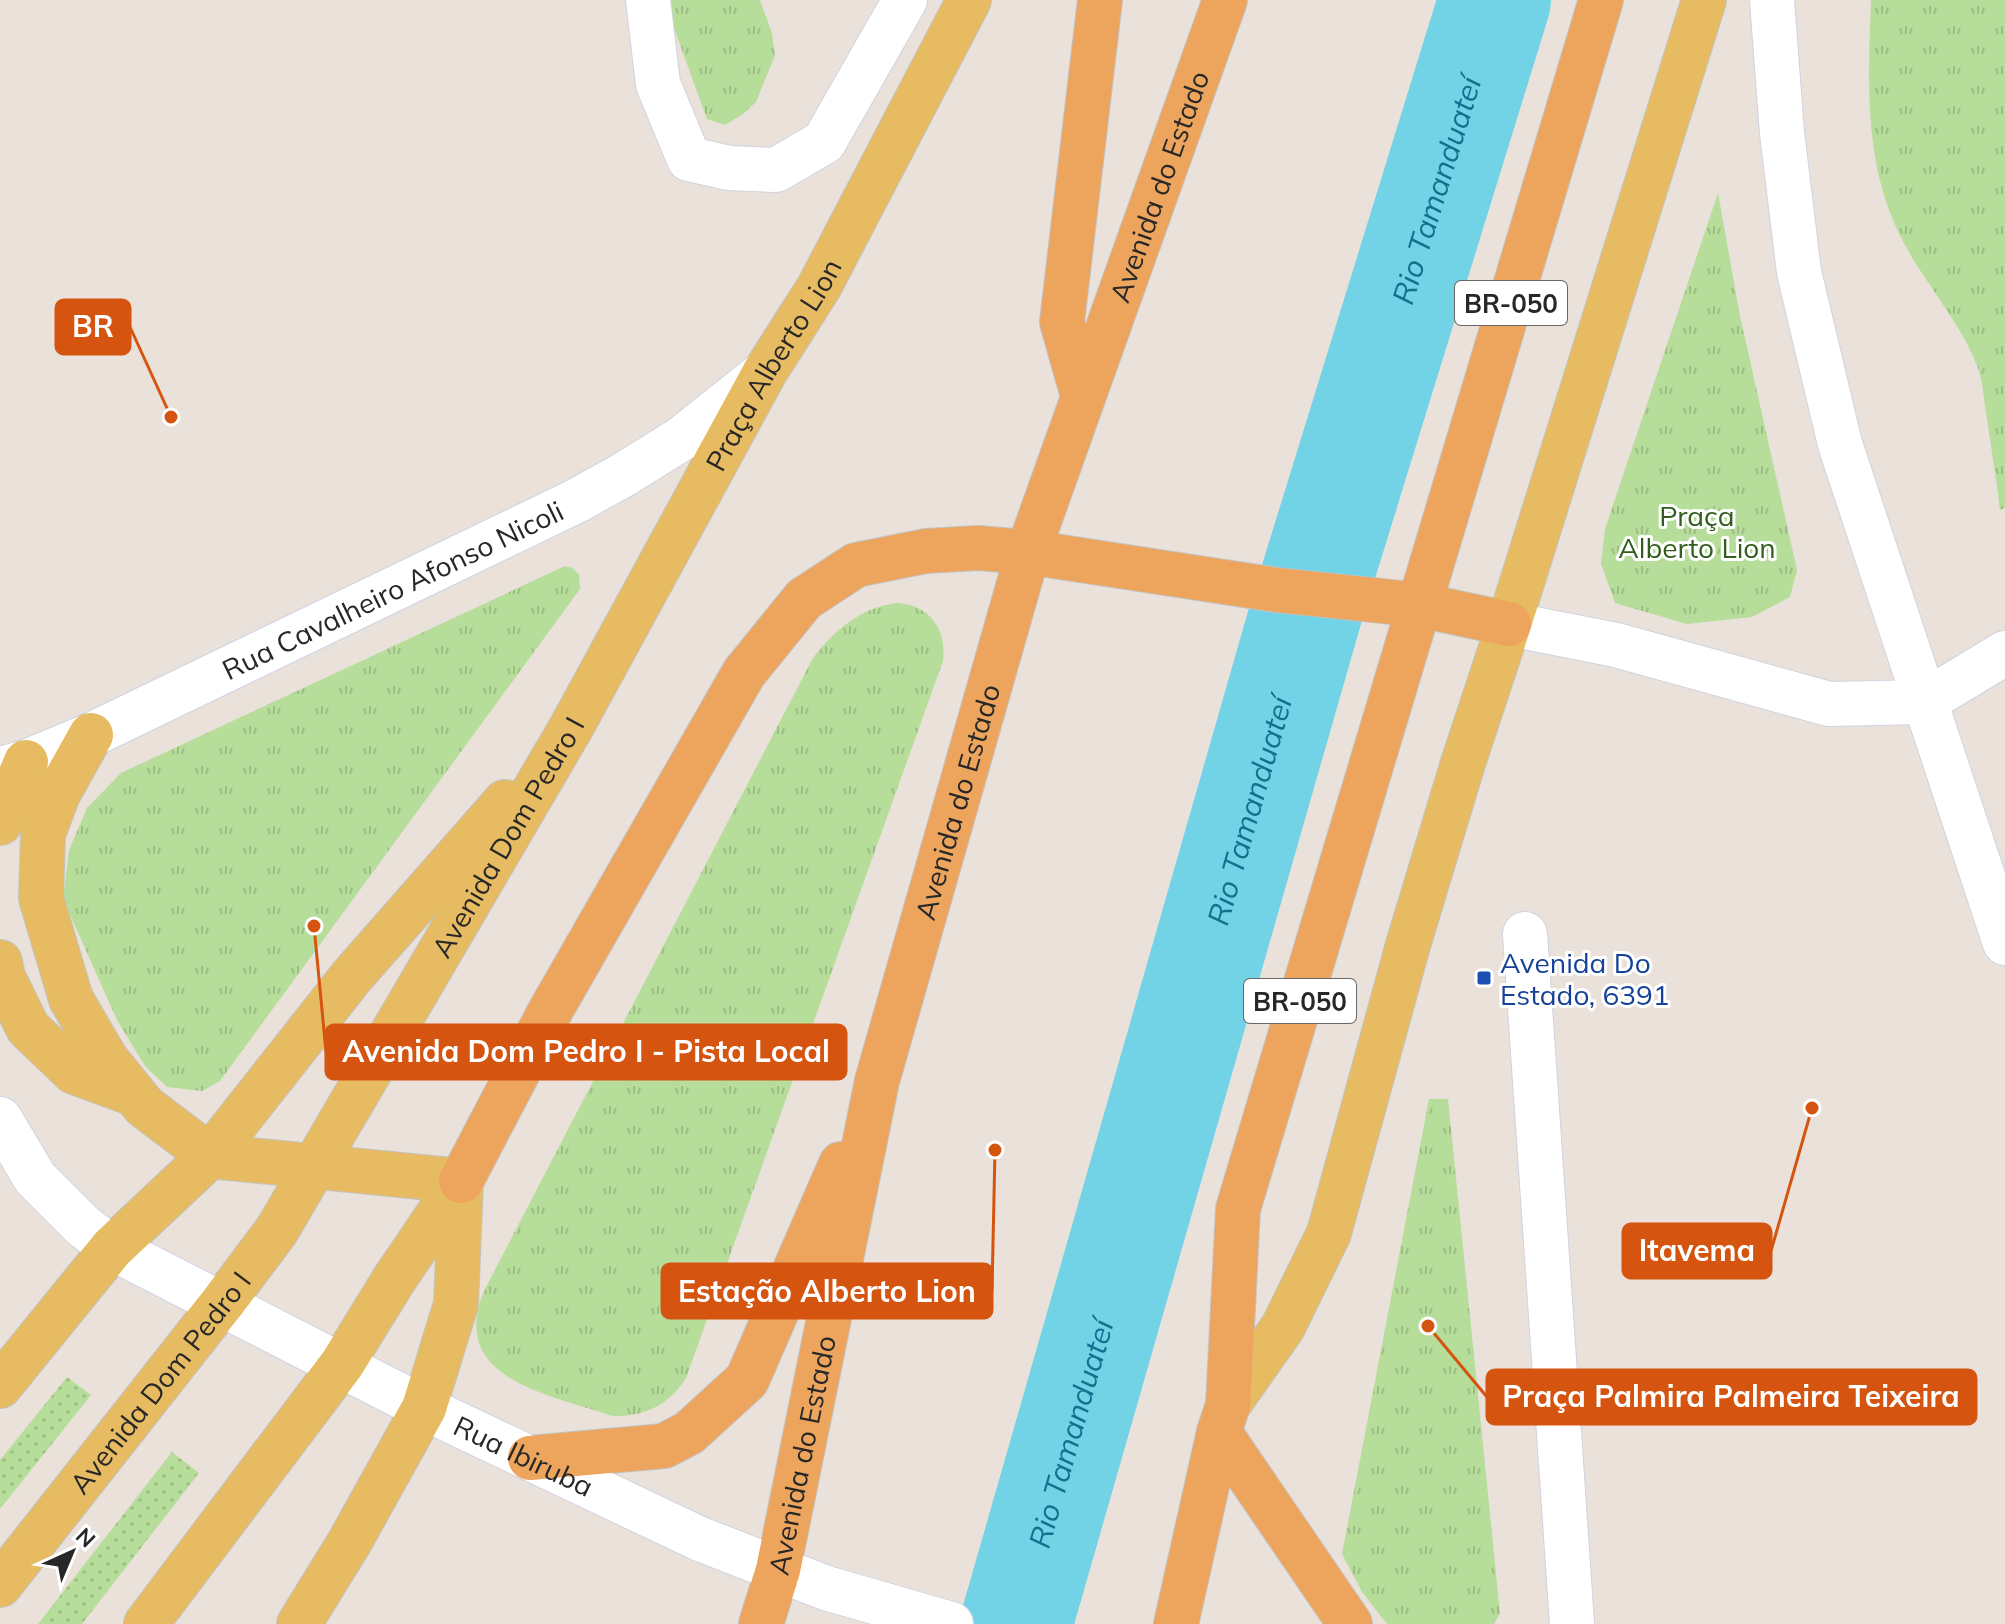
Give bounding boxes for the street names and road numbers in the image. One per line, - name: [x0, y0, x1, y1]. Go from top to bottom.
- street label: Avenida do Estado: [1101, 66, 1216, 307]
- street label: Praça Alberto Lion: [697, 252, 848, 477]
- road number: BR-050: [1455, 281, 1567, 325]
- street label: Rua Cavalheiro Afonso Nicoli: [216, 492, 569, 687]
- street label: Avenida do Estado: [907, 680, 1007, 923]
- street label: Avenida Dom Pedro I: [423, 710, 591, 963]
- road number: BR-050: [1244, 979, 1356, 1023]
- street label: Avenida Dom Pedro I: [62, 1264, 257, 1500]
- street label: Avenida do Estado: [760, 1332, 843, 1578]
- street label: Rua Ibiruba: [448, 1407, 599, 1503]

